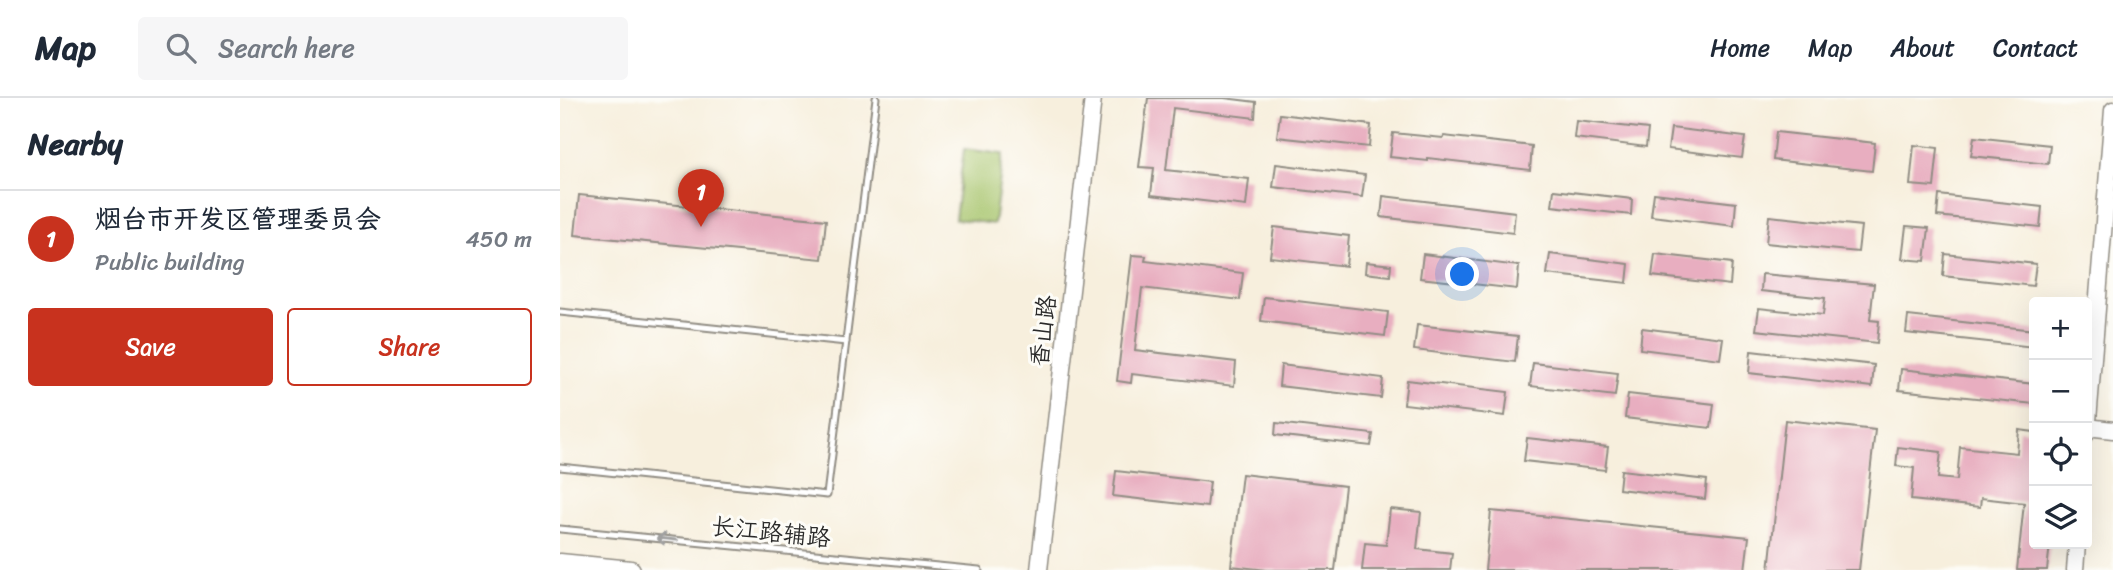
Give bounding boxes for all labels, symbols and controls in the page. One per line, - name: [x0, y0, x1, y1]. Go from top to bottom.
- search box: [138, 17, 628, 80]
- text: Map: [35, 19, 96, 77]
- text: Search here: [218, 25, 355, 71]
- text: Home: [1710, 27, 1770, 69]
- text: Map: [1808, 27, 1852, 69]
- text: About: [1890, 27, 1955, 69]
- text: Contact: [1993, 27, 2078, 69]
- icon: search: [162, 29, 200, 67]
- text: Nearby: [28, 117, 123, 171]
- pin: 1: [678, 169, 724, 227]
- text: 烟台市开发区管理委员会: [95, 196, 381, 242]
- text: 1: [46, 219, 56, 260]
- text: 450 m: [465, 219, 532, 260]
- text: Public building: [95, 242, 245, 283]
- your location: [1445, 257, 1479, 291]
- street label: 香山路: [1018, 293, 1068, 369]
- map controls: [2029, 297, 2092, 549]
- button: +: [2029, 297, 2092, 360]
- button: Save: [28, 308, 273, 386]
- button: Share: [287, 308, 532, 386]
- button: −: [2029, 360, 2092, 423]
- button: locate: [2029, 423, 2092, 486]
- button: layers: [2029, 486, 2092, 549]
- street label: 长江路辅路: [709, 505, 833, 559]
- one-way arrow: [656, 532, 679, 545]

